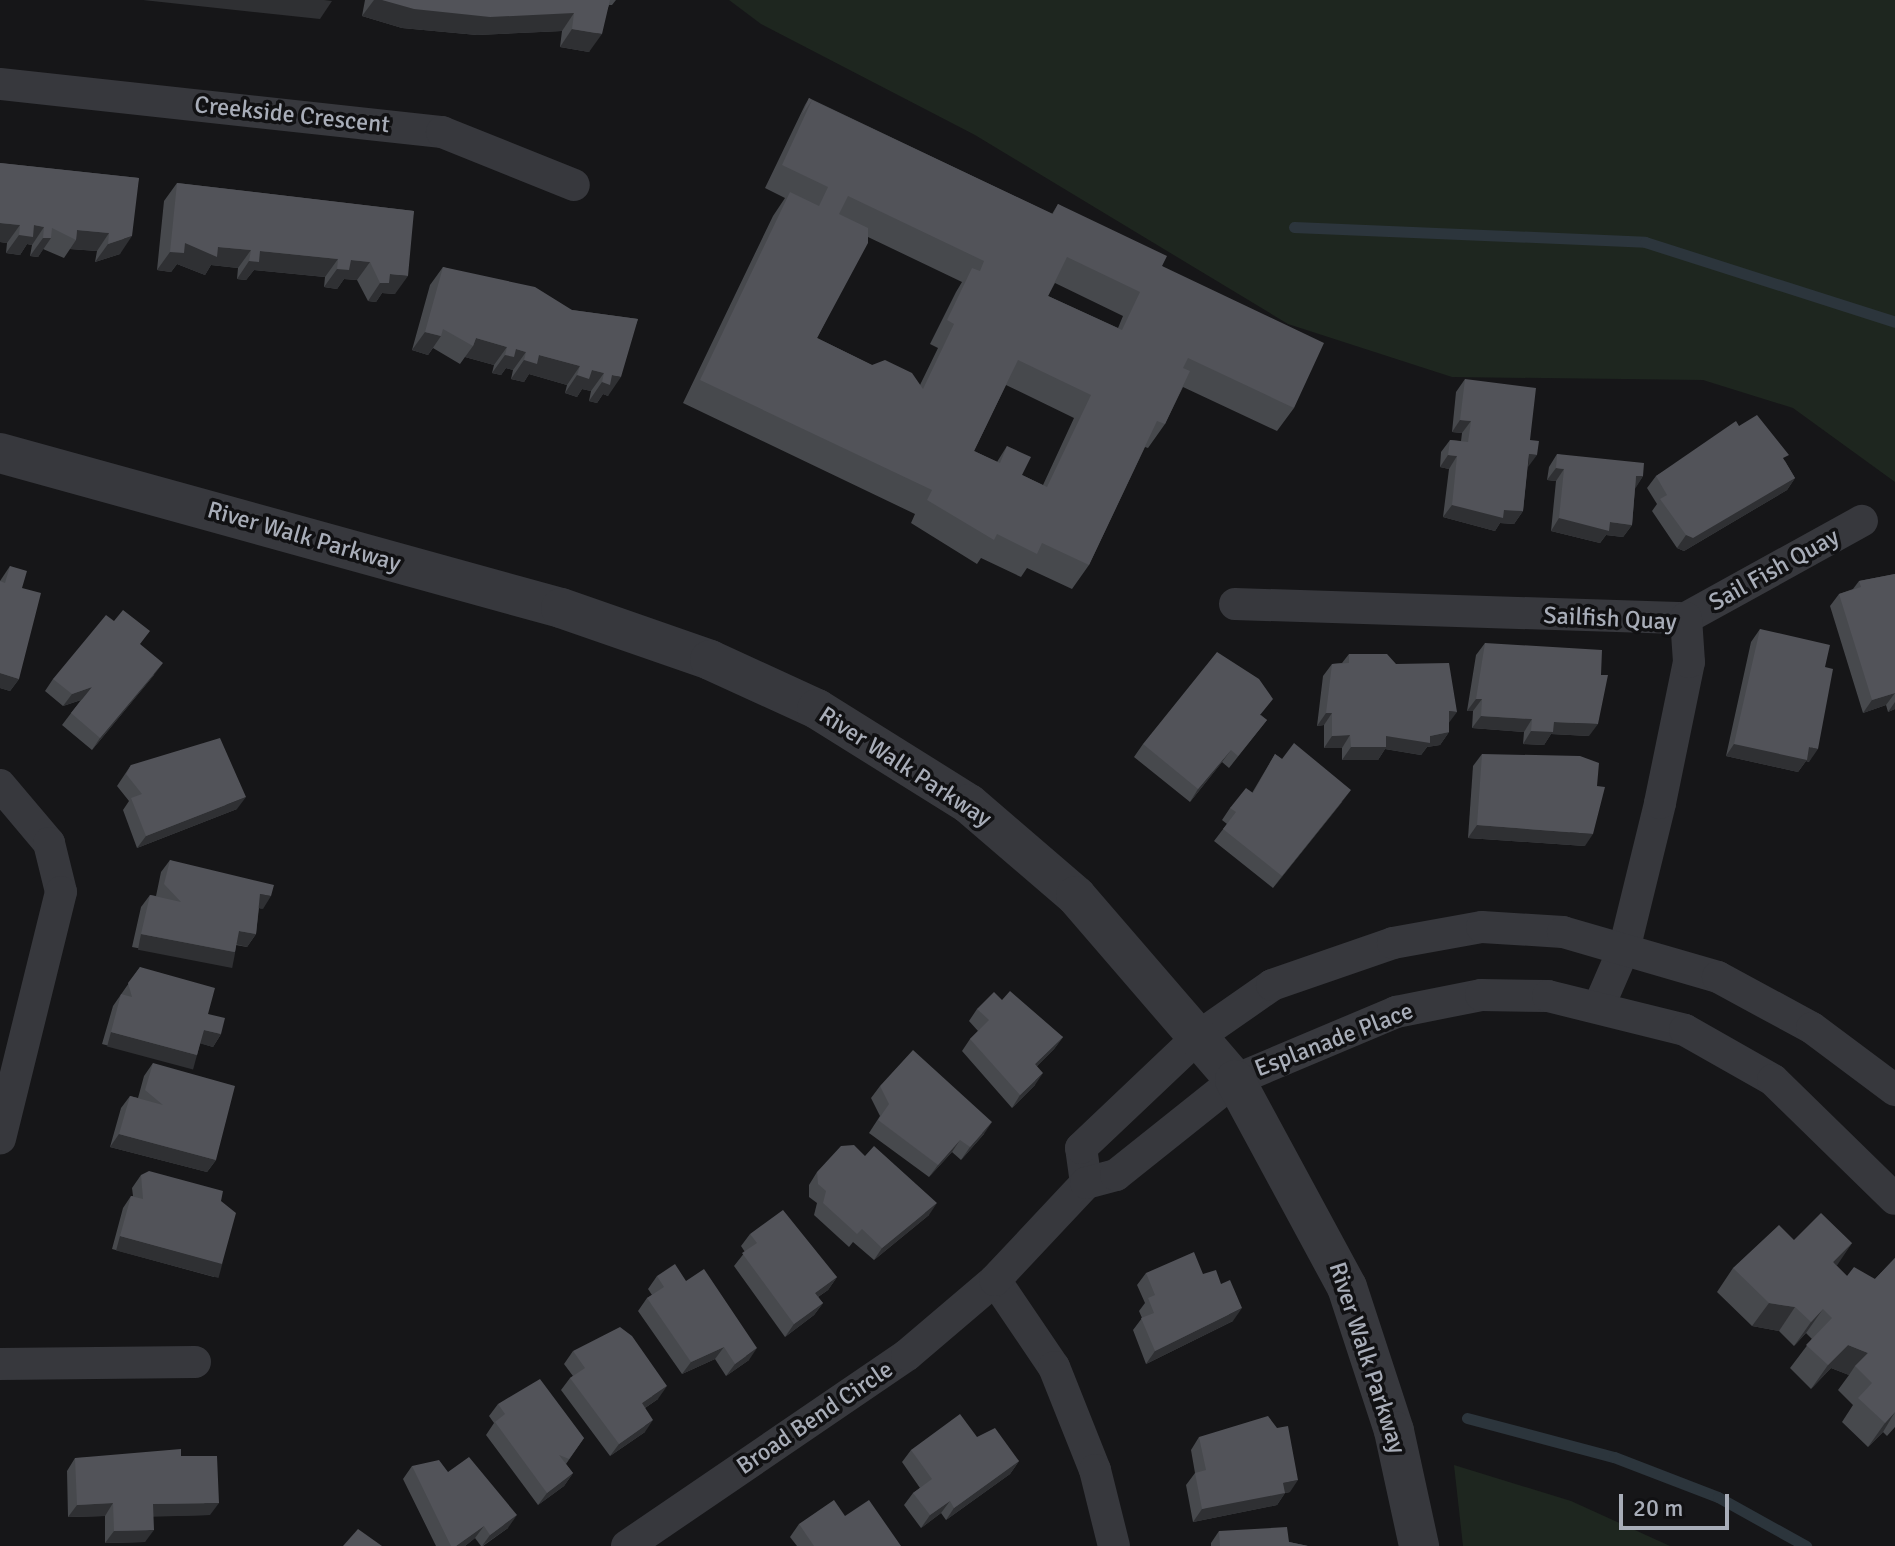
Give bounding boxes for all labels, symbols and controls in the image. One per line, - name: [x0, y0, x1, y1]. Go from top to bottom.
- street label: Creekside Crescent: [193, 90, 391, 140]
- street label: River Walk Parkway: [204, 496, 404, 578]
- street label: Sail Fish Quay: [1704, 522, 1844, 618]
- street label: Sailfish Quay: [1543, 601, 1677, 637]
- street label: River Walk Parkway: [813, 701, 997, 833]
- street label: Esplanade Place: [1251, 997, 1417, 1083]
- street label: River Walk Parkway: [1322, 1259, 1412, 1457]
- street label: Broad Bend Circle: [731, 1355, 899, 1481]
- scale bar: [1623, 1478, 1733, 1528]
- text: 20 m: [1633, 1493, 1683, 1523]

